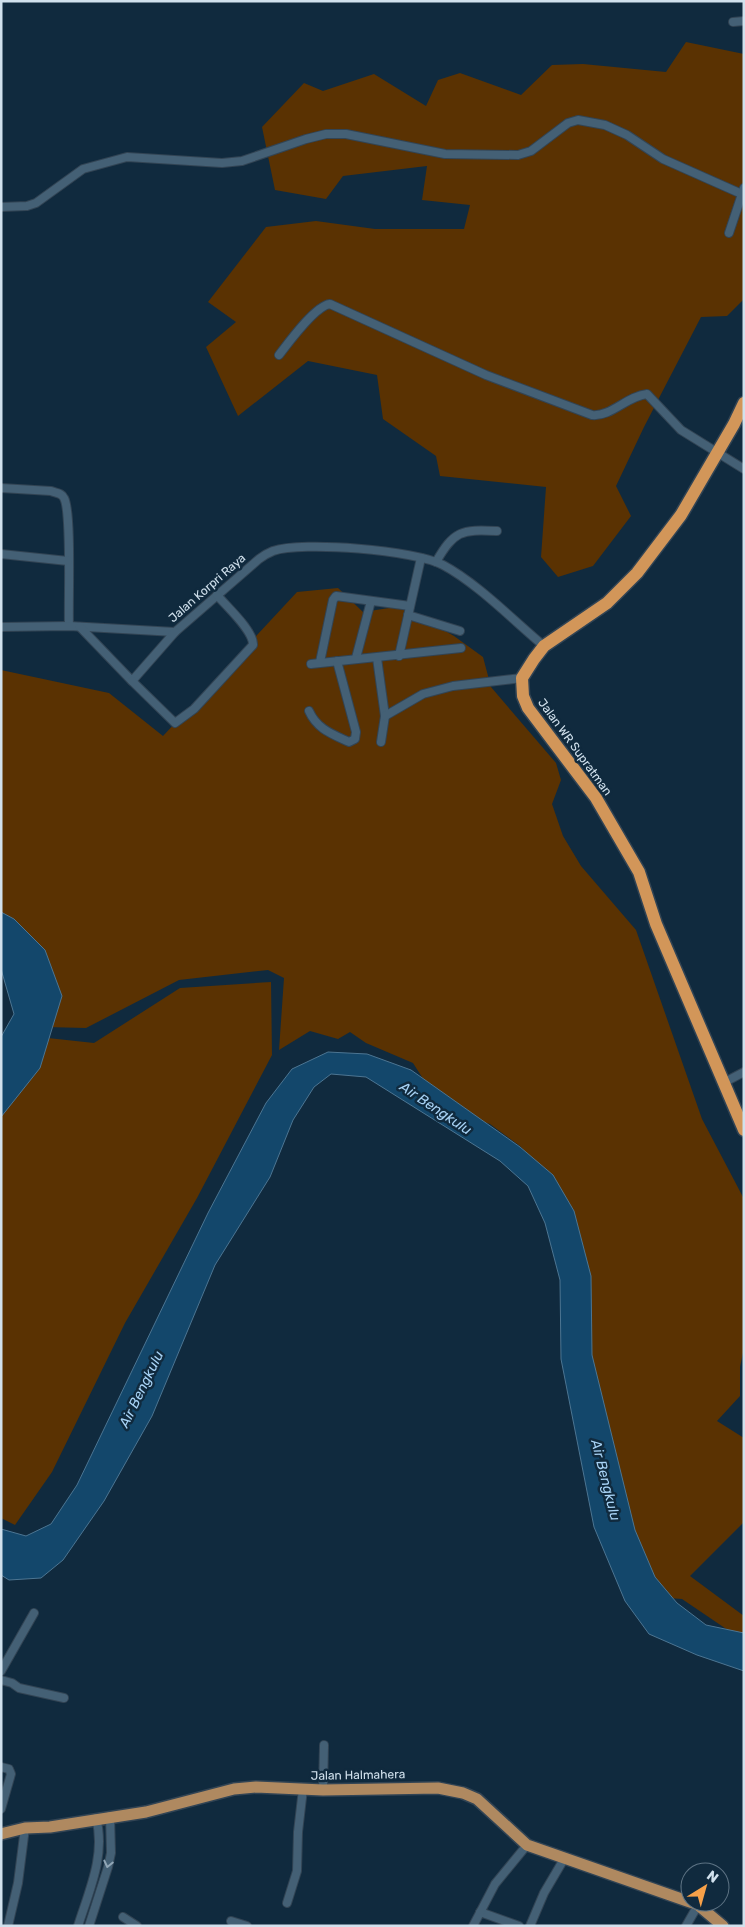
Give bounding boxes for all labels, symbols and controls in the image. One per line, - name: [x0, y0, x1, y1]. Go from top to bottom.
- street label: Jalan Korpri Raya: [166, 551, 248, 625]
- street label: Jalan WR Supratman: [535, 696, 615, 798]
- water label: Air Bengkulu: [396, 1078, 475, 1139]
- water label: Air Bengkulu: [115, 1348, 168, 1431]
- water label: Air Bengkulu: [587, 1437, 624, 1523]
- street label: Jalan Halmahera: [311, 1767, 405, 1783]
- one-way arrow: [103, 1860, 114, 1869]
- north arrow: [680, 1862, 730, 1912]
- text: N: [703, 1867, 722, 1887]

